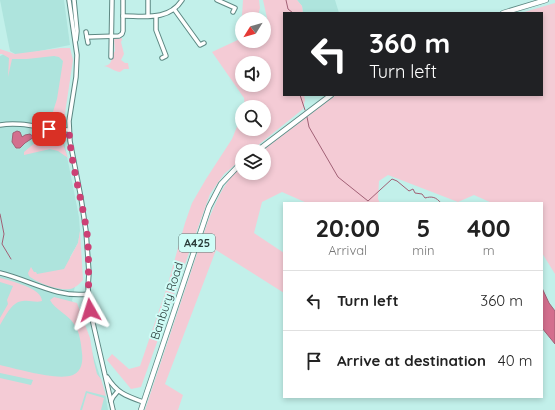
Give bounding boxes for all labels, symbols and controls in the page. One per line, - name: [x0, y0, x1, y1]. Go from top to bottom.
- north arrow: [235, 12, 271, 48]
- map controls: [235, 12, 271, 180]
- text: 360 m: [369, 25, 450, 60]
- icon: left: [303, 28, 355, 80]
- button: sound: [235, 56, 271, 92]
- text: Turn left: [369, 60, 437, 83]
- button: search: [235, 100, 271, 136]
- pin: [32, 112, 66, 146]
- icon: arrive: [38, 118, 60, 140]
- button: layers: [235, 144, 271, 180]
- text: 20:00: [315, 213, 380, 243]
- text: 5: [416, 213, 430, 243]
- text: 400: [467, 213, 511, 243]
- road number: A425: [179, 234, 215, 252]
- text: Arrival: [328, 242, 367, 258]
- text: min: [412, 242, 434, 258]
- text: m: [483, 242, 495, 258]
- street label: Banbury Road: [147, 260, 186, 341]
- position arrow: [69, 289, 111, 331]
- icon: left: [303, 290, 325, 312]
- text: Turn left: [337, 291, 399, 310]
- text: 360 m: [480, 291, 523, 310]
- icon: arrive: [303, 350, 325, 372]
- text: Arrive at destination: [337, 351, 486, 370]
- text: 40 m: [498, 351, 532, 370]

